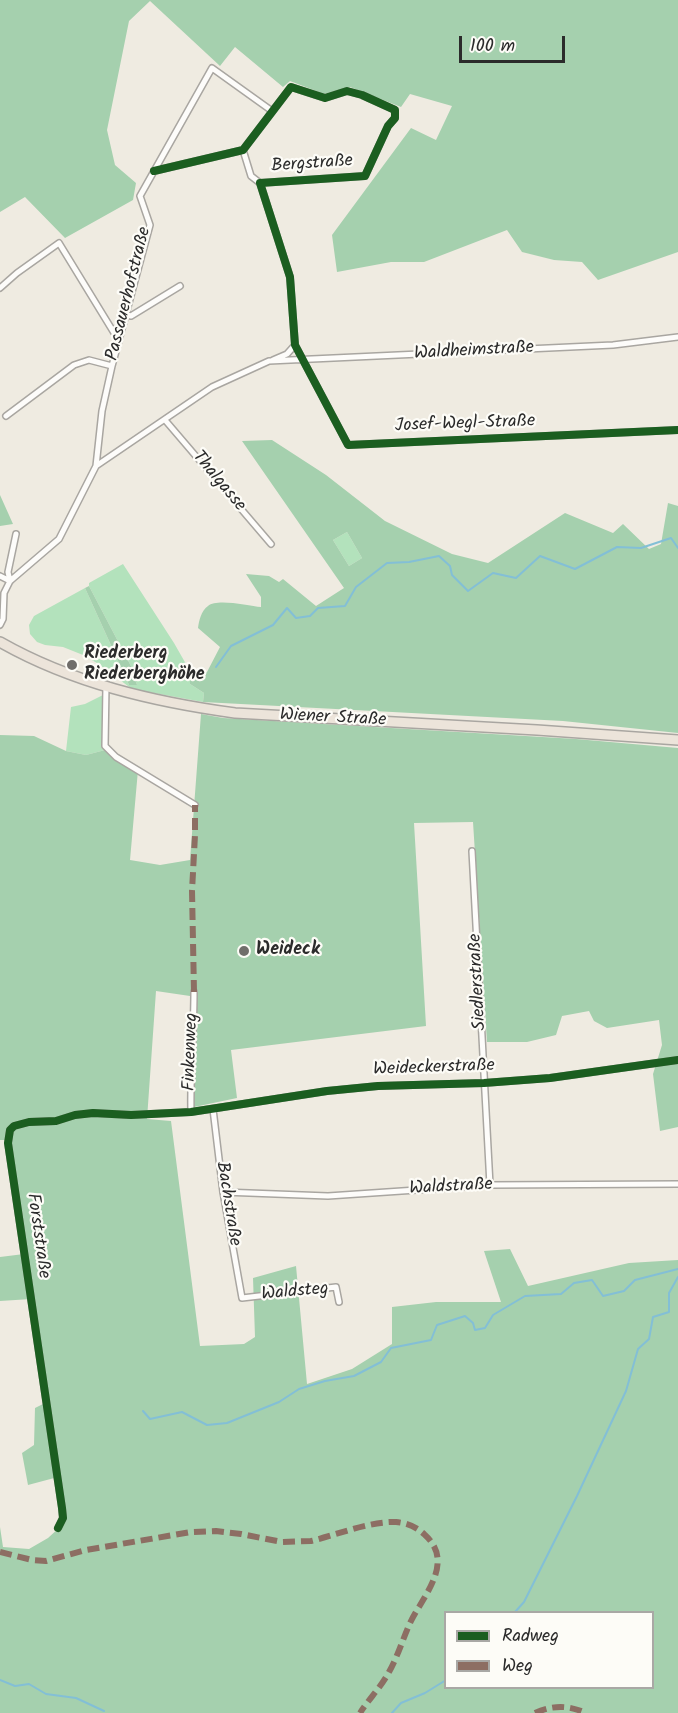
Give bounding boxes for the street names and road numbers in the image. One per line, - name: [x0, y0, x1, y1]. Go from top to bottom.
- street label: Bergstraße: [270, 151, 354, 179]
- street label: Passauerhofstraße: [103, 225, 157, 363]
- street label: Waldheimstraße: [414, 338, 534, 366]
- street label: Josef-Wegl-Straße: [395, 412, 535, 438]
- street label: Thalgasse: [186, 447, 250, 517]
- street label: Wiener Straße: [279, 705, 387, 733]
- street label: Siedlerstraße: [466, 933, 492, 1031]
- street label: Finkenweg: [180, 1013, 204, 1091]
- street label: Weideckerstraße: [373, 1056, 495, 1082]
- street label: Bachstraße: [210, 1160, 244, 1248]
- street label: Waldstraße: [409, 1175, 493, 1201]
- street label: Forststraße: [20, 1192, 54, 1280]
- street label: Waldsteg: [261, 1279, 329, 1307]

